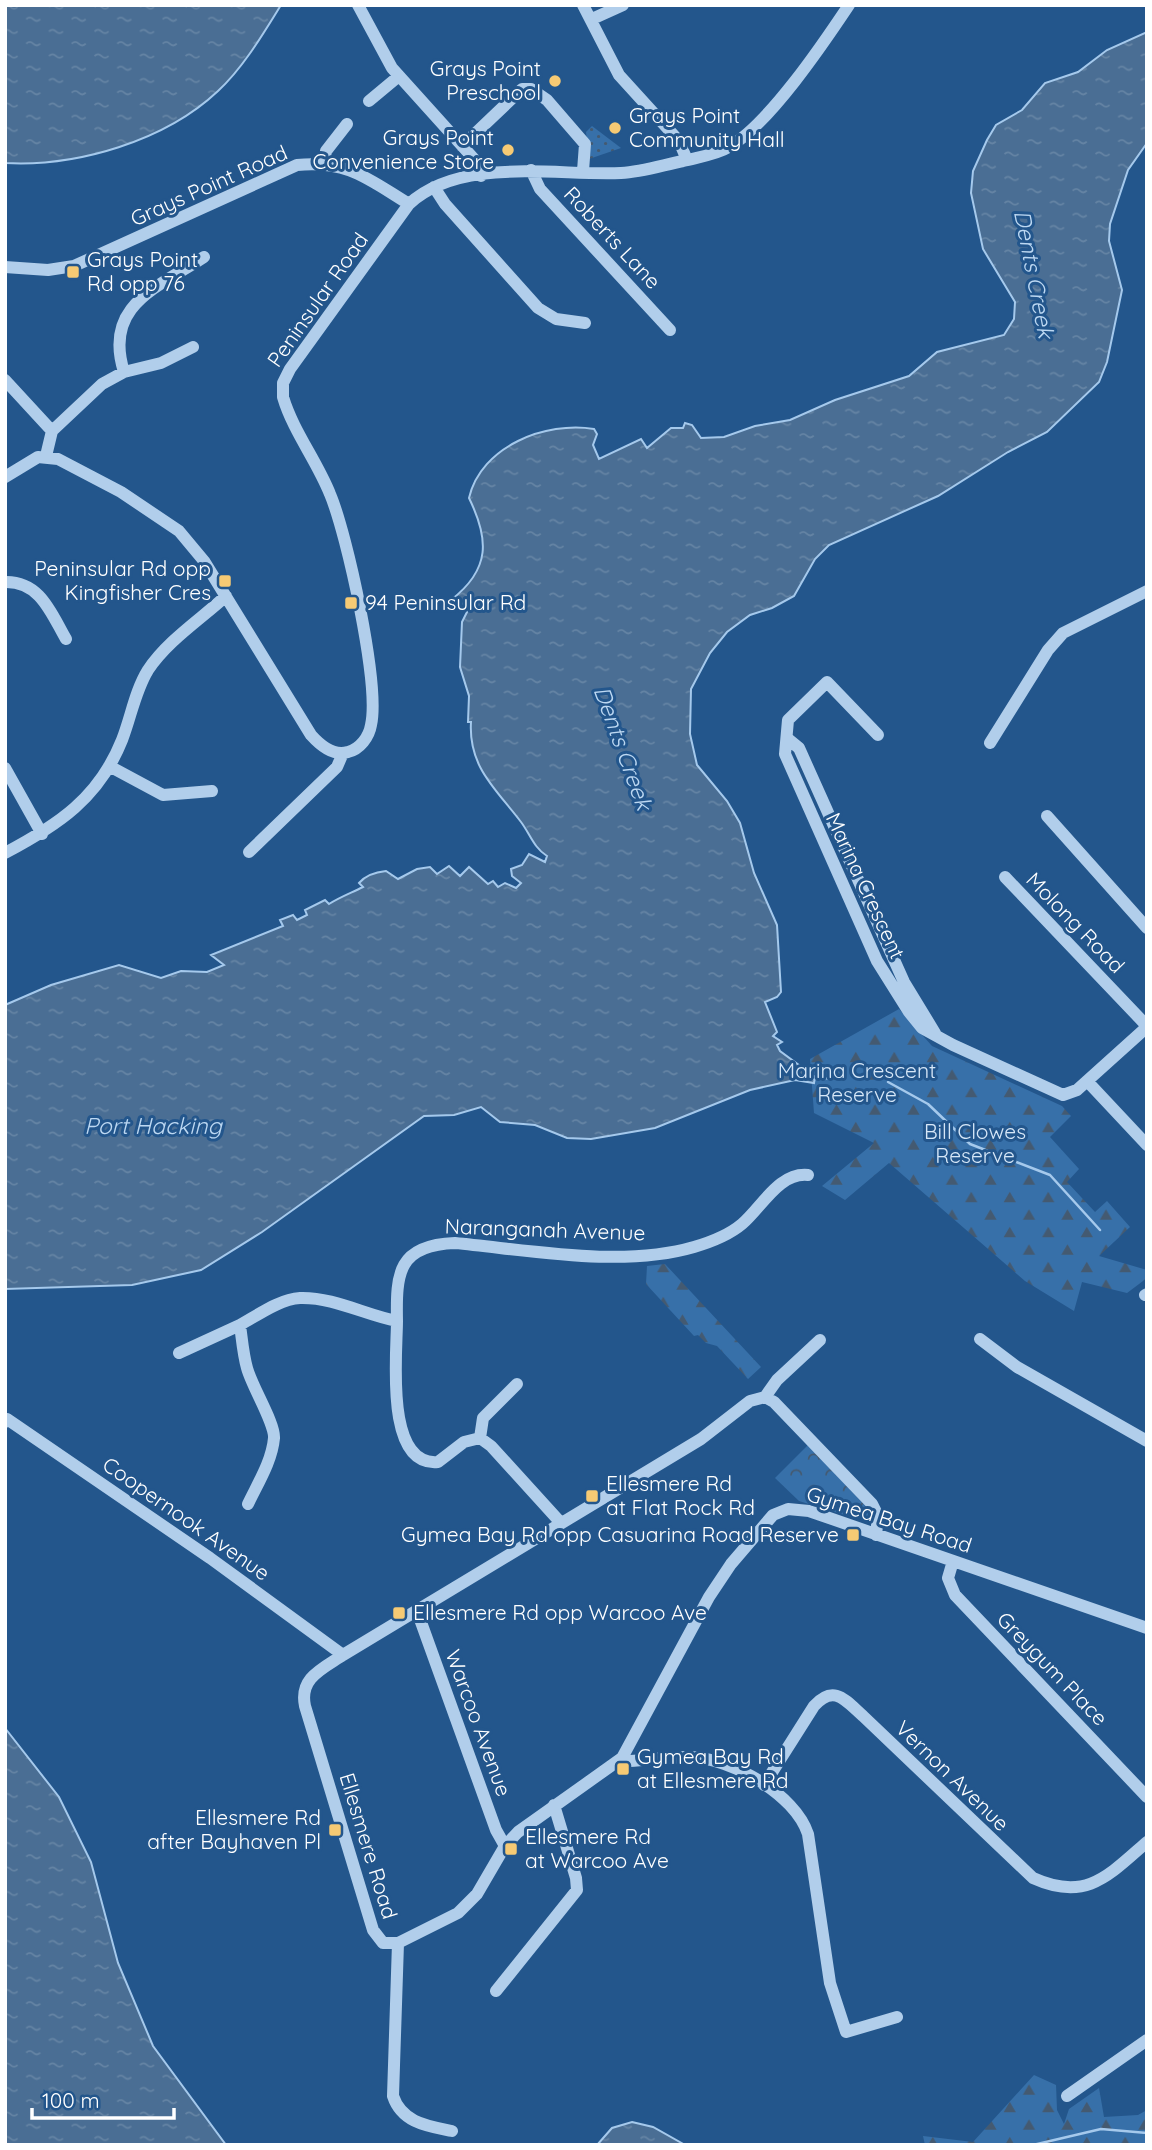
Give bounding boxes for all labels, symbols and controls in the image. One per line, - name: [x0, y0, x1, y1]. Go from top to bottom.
- place label: Grays Point Preschool: [430, 55, 541, 105]
- marker: Grays Point Preschool: [547, 73, 563, 89]
- place label: Grays Point Community Hall: [629, 102, 785, 152]
- marker: Grays Point Community Hall: [607, 120, 623, 136]
- place label: Grays Point Convenience Store: [313, 124, 494, 174]
- street label: Grays Point Road: [126, 139, 291, 231]
- marker: Grays Point Convenience Store: [500, 142, 516, 158]
- street label: Roberts Lane: [559, 181, 667, 294]
- water label: Dents Creek: [1008, 207, 1061, 342]
- street label: Peninsular Road: [261, 227, 373, 372]
- place label: Grays Point Rd opp 76: [87, 246, 198, 296]
- marker: Grays Point Rd opp 76: [65, 264, 81, 280]
- place label: Peninsular Rd opp Kingfisher Cres: [34, 555, 211, 605]
- marker: Peninsular Rd opp Kingfisher Cres: [217, 573, 233, 589]
- place label: 94 Peninsular Rd: [365, 589, 526, 615]
- marker: 94 Peninsular Rd: [343, 595, 359, 611]
- water label: Dents Creek: [588, 682, 660, 815]
- street label: Marina Crescent: [821, 808, 911, 963]
- street label: Molong Road: [1021, 866, 1130, 978]
- park label: Marina Crescent Reserve: [778, 1057, 936, 1107]
- water label: Port Hacking: [84, 1111, 223, 1140]
- park label: Bill Clowes Reserve: [924, 1118, 1026, 1168]
- street label: Naranganah Avenue: [444, 1213, 646, 1245]
- street label: Coopernook Avenue: [98, 1451, 275, 1586]
- place label: Ellesmere Rd at Flat Rock Rd: [606, 1470, 755, 1520]
- street label: Gymea Bay Road: [803, 1480, 975, 1558]
- marker: Ellesmere Rd at Flat Rock Rd: [584, 1488, 600, 1504]
- place label: Gymea Bay Rd opp Casuarina Road Reserve: [401, 1521, 839, 1547]
- marker: Gymea Bay Rd opp Casuarina Road Reserve: [845, 1527, 861, 1543]
- place label: Ellesmere Rd opp Warcoo Ave: [413, 1599, 707, 1625]
- marker: Ellesmere Rd opp Warcoo Ave: [391, 1605, 407, 1621]
- street label: Greygum Place: [992, 1606, 1114, 1731]
- street label: Warcoo Avenue: [440, 1646, 518, 1800]
- street label: Vernon Avenue: [890, 1715, 1015, 1836]
- place label: Gymea Bay Rd at Ellesmere Rd: [637, 1743, 789, 1793]
- marker: Gymea Bay Rd at Ellesmere Rd: [615, 1761, 631, 1777]
- street label: Ellesmere Road: [334, 1769, 404, 1922]
- place label: Ellesmere Rd after Bayhaven Pl: [147, 1804, 321, 1854]
- marker: Ellesmere Rd after Bayhaven Pl: [327, 1822, 343, 1838]
- place label: Ellesmere Rd at Warcoo Ave: [525, 1823, 669, 1873]
- marker: Ellesmere Rd at Warcoo Ave: [503, 1841, 519, 1857]
- scale bar: [32, 2076, 173, 2120]
- text: 100 m: [42, 2087, 100, 2113]

